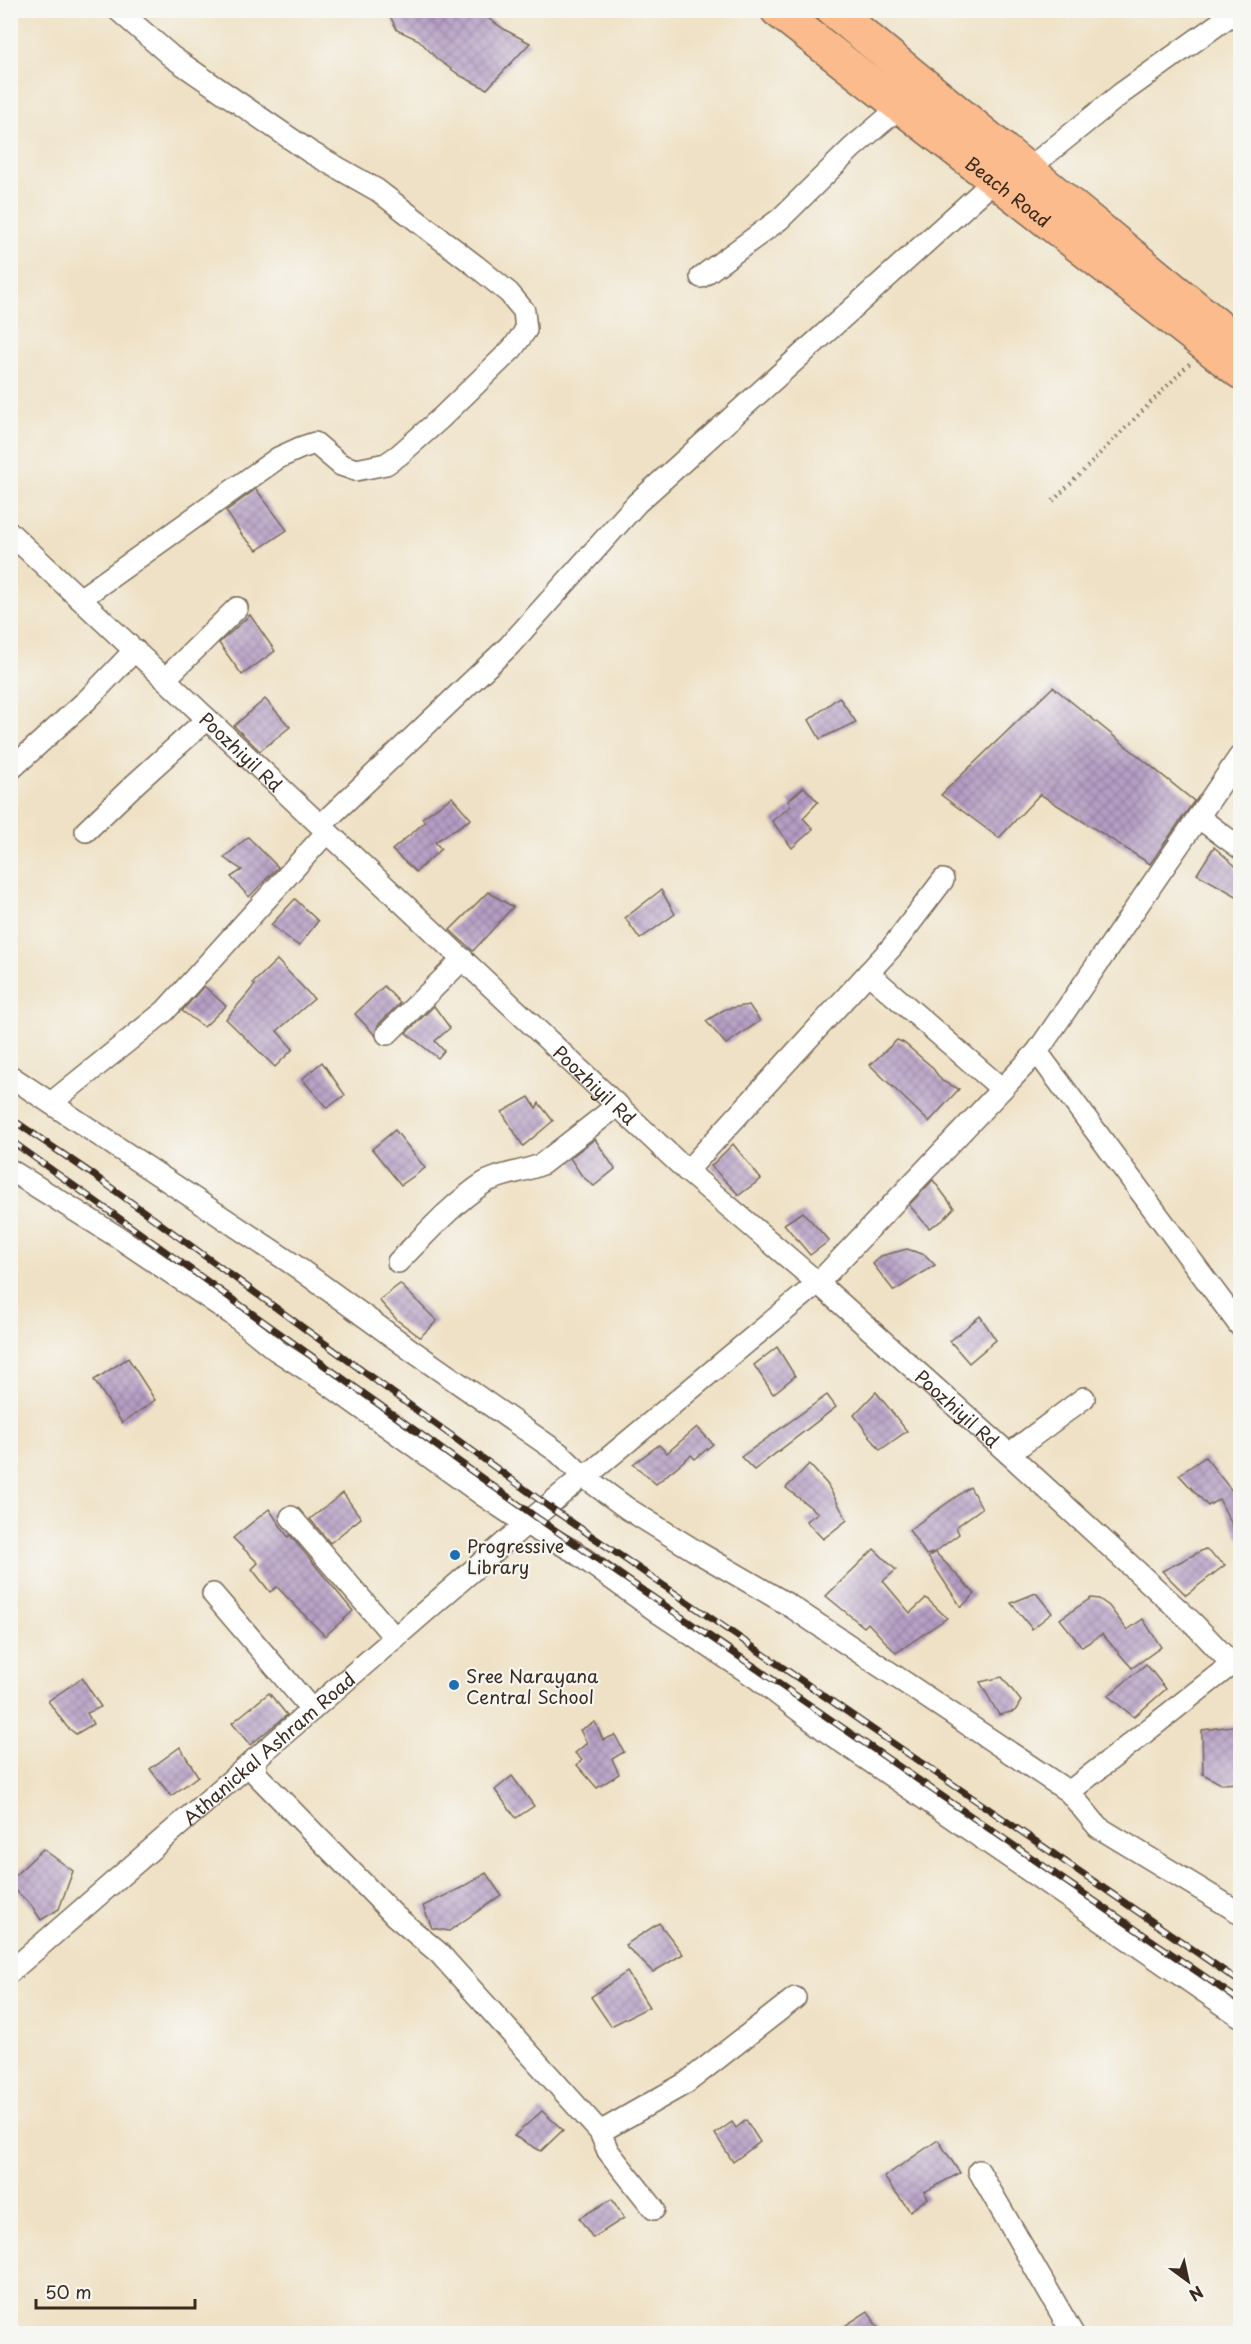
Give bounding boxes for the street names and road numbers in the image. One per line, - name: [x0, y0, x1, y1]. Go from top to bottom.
- street label: Beach Road: [960, 149, 1057, 233]
- street label: Poozhiyil Rd: [194, 705, 289, 797]
- street label: Poozhiyil Rd: [548, 1038, 643, 1130]
- street label: Poozhiyil Rd: [909, 1363, 1006, 1453]
- street label: Athanickal Ashram Road: [176, 1665, 360, 1830]

